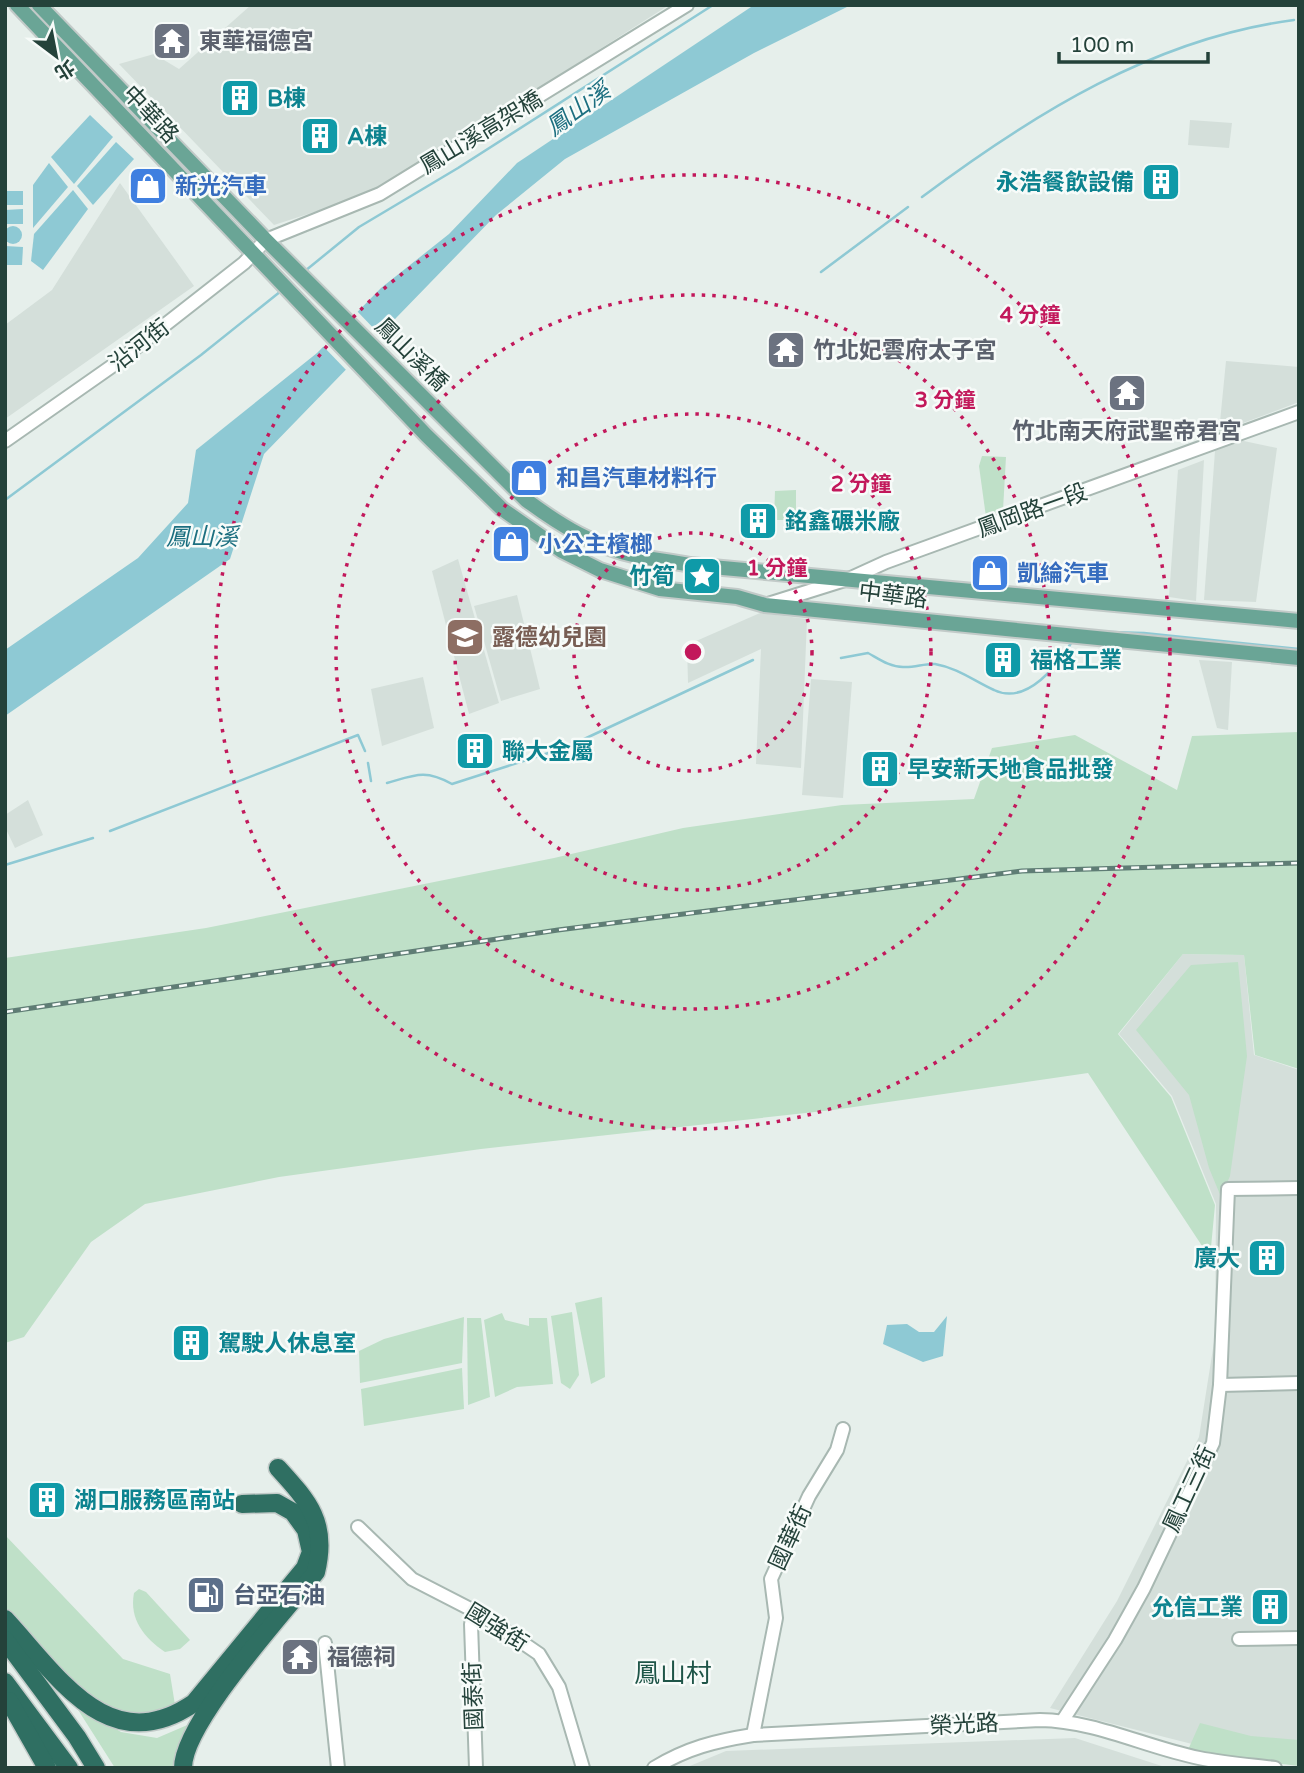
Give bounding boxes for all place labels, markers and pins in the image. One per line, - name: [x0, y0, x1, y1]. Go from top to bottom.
- temple icon: 東華福德宮: [151, 20, 193, 62]
- place label: 東華福德宮: [199, 28, 314, 56]
- building icon: B棟: [219, 77, 261, 119]
- place label: B棟: [267, 85, 306, 113]
- building icon: A棟: [299, 115, 341, 157]
- place label: A棟: [347, 123, 387, 151]
- building icon: 永浩餐飲設備: [1140, 161, 1182, 203]
- shop icon: 新光汽車: [127, 165, 169, 207]
- place label: 永浩餐飲設備: [996, 169, 1134, 197]
- place label: 新光汽車: [175, 173, 267, 201]
- temple icon: 竹北妃雲府太子宮: [765, 329, 807, 371]
- place label: 竹北妃雲府太子宮: [813, 337, 997, 365]
- temple icon: 竹北南天府武聖帝君宮: [1106, 372, 1148, 414]
- place label: 竹北南天府武聖帝君宮: [1012, 418, 1242, 446]
- shop icon: 和昌汽車材料行: [508, 457, 550, 499]
- place label: 和昌汽車材料行: [556, 465, 717, 493]
- building icon: 銘鑫碾米廠: [737, 500, 779, 542]
- place label: 銘鑫碾米廠: [785, 508, 900, 536]
- shop icon: 小公主檳榔: [490, 523, 532, 565]
- place label: 小公主檳榔: [538, 531, 653, 559]
- shop icon: 凱綸汽車: [969, 552, 1011, 594]
- place icon: 竹筍: [681, 555, 723, 597]
- place label: 凱綸汽車: [1017, 560, 1109, 588]
- place label: 竹筍: [629, 563, 675, 591]
- school or university icon: 露德幼兒園: [444, 616, 486, 658]
- place label: 露德幼兒園: [492, 624, 607, 652]
- building icon: 福格工業: [982, 639, 1024, 681]
- centre of rings: [681, 640, 705, 664]
- place label: 福格工業: [1030, 647, 1122, 675]
- building icon: 聯大金屬: [454, 730, 496, 772]
- place label: 聯大金屬: [502, 738, 594, 766]
- building icon: 早安新天地食品批發: [859, 748, 901, 790]
- place label: 早安新天地食品批發: [907, 756, 1114, 784]
- building icon: 廣大: [1246, 1237, 1288, 1279]
- place label: 廣大: [1194, 1245, 1240, 1273]
- building icon: 駕駛人休息室: [170, 1322, 212, 1364]
- place label: 駕駛人休息室: [218, 1330, 356, 1358]
- building icon: 湖口服務區南站: [26, 1479, 68, 1521]
- place label: 湖口服務區南站: [74, 1487, 235, 1515]
- fuel station icon: 台亞石油: [185, 1574, 227, 1616]
- place label: 台亞石油: [233, 1582, 325, 1610]
- building icon: 允信工業: [1249, 1586, 1291, 1628]
- place label: 允信工業: [1151, 1594, 1243, 1622]
- temple icon: 福德祠: [279, 1636, 321, 1678]
- place label: 福德祠: [327, 1644, 396, 1672]

